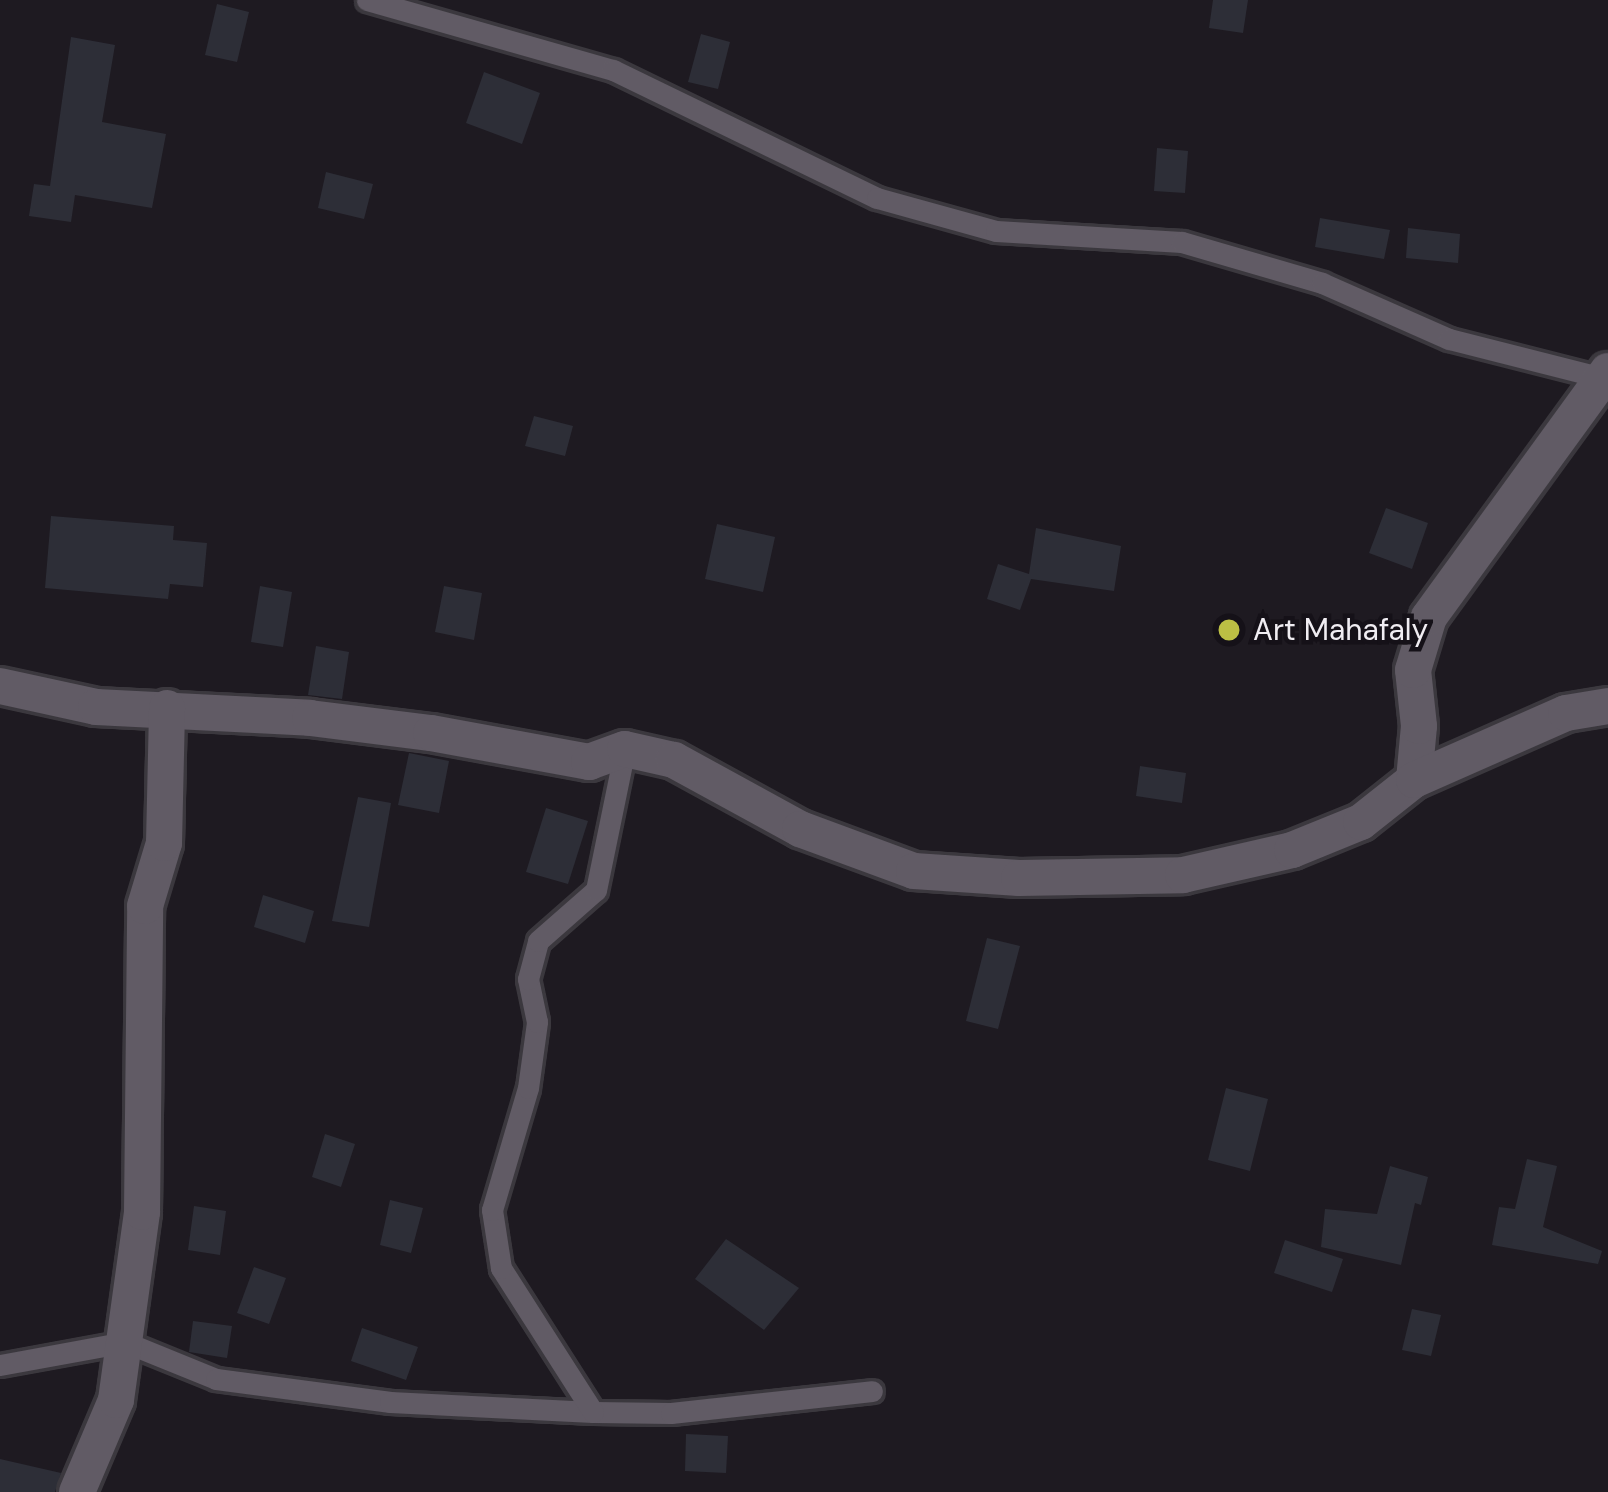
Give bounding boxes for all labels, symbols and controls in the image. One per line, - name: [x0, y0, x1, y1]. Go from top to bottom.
- place label: Art Mahafaly: [1253, 612, 1428, 648]
- marker: Art Mahafaly: [1216, 617, 1242, 643]

